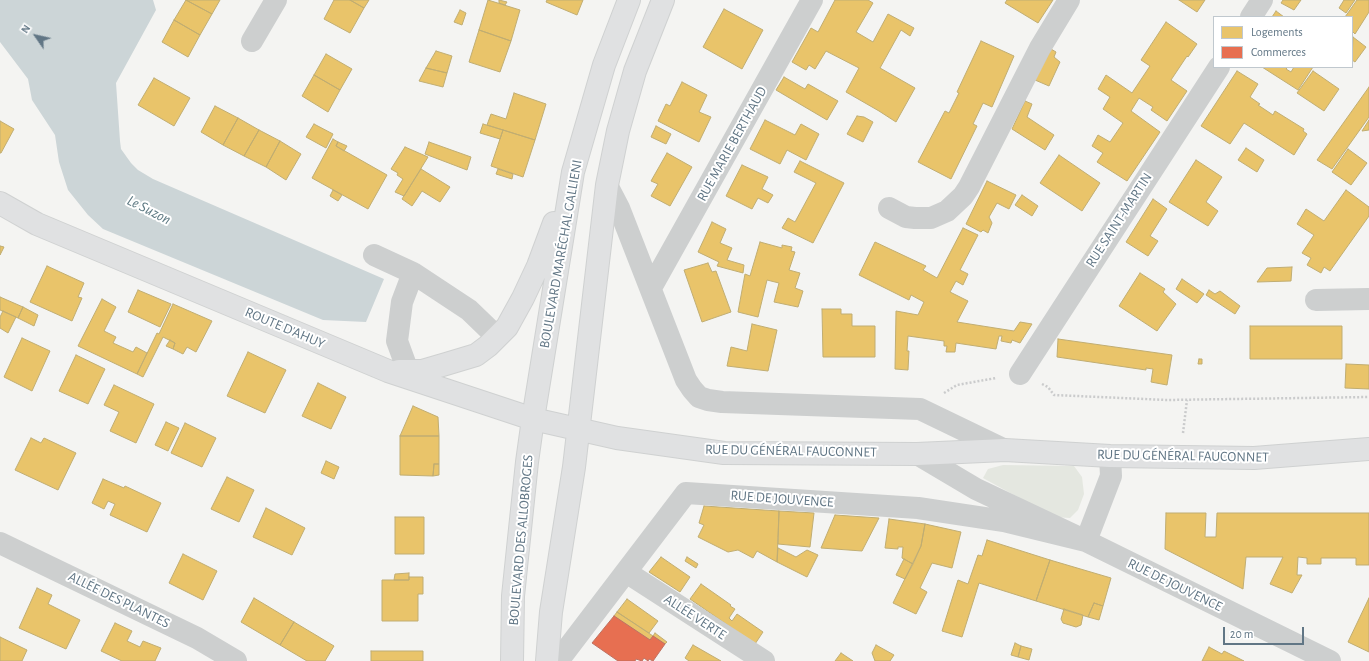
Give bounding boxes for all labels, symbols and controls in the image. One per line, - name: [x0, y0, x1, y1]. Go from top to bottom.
- north arrow: [16, 16, 56, 56]
- legend: [1213, 16, 1353, 68]
- text: N: [19, 23, 32, 35]
- text: Logements: [1251, 26, 1303, 38]
- text: Commerces: [1251, 46, 1306, 58]
- street label: RUE MARIE BERTHAUD: [693, 84, 771, 204]
- street label: BOULEVARD MARÉCHAL GALLIENI: [536, 158, 586, 350]
- street label: RUE SAINT-MARTIN: [1082, 170, 1156, 270]
- water label: Le Suzon: [124, 191, 174, 229]
- street label: ROUTE D'AHUY: [242, 304, 328, 352]
- street label: RUE DU GÉNÉRAL FAUCONNET: [705, 441, 877, 461]
- street label: RUE DU GÉNÉRAL FAUCONNET: [1097, 446, 1269, 466]
- street label: BOULEVARD DES ALLOBROGES: [505, 454, 537, 626]
- street label: RUE DE JOUVENCE: [730, 487, 834, 511]
- street label: RUE DE JOUVENCE: [1125, 555, 1225, 615]
- street label: ALLÉE DES PLANTES: [65, 568, 173, 632]
- street label: ALLÉE VERTE: [661, 591, 729, 643]
- scale bar: [1225, 619, 1306, 645]
- text: 20 m: [1230, 628, 1253, 640]

